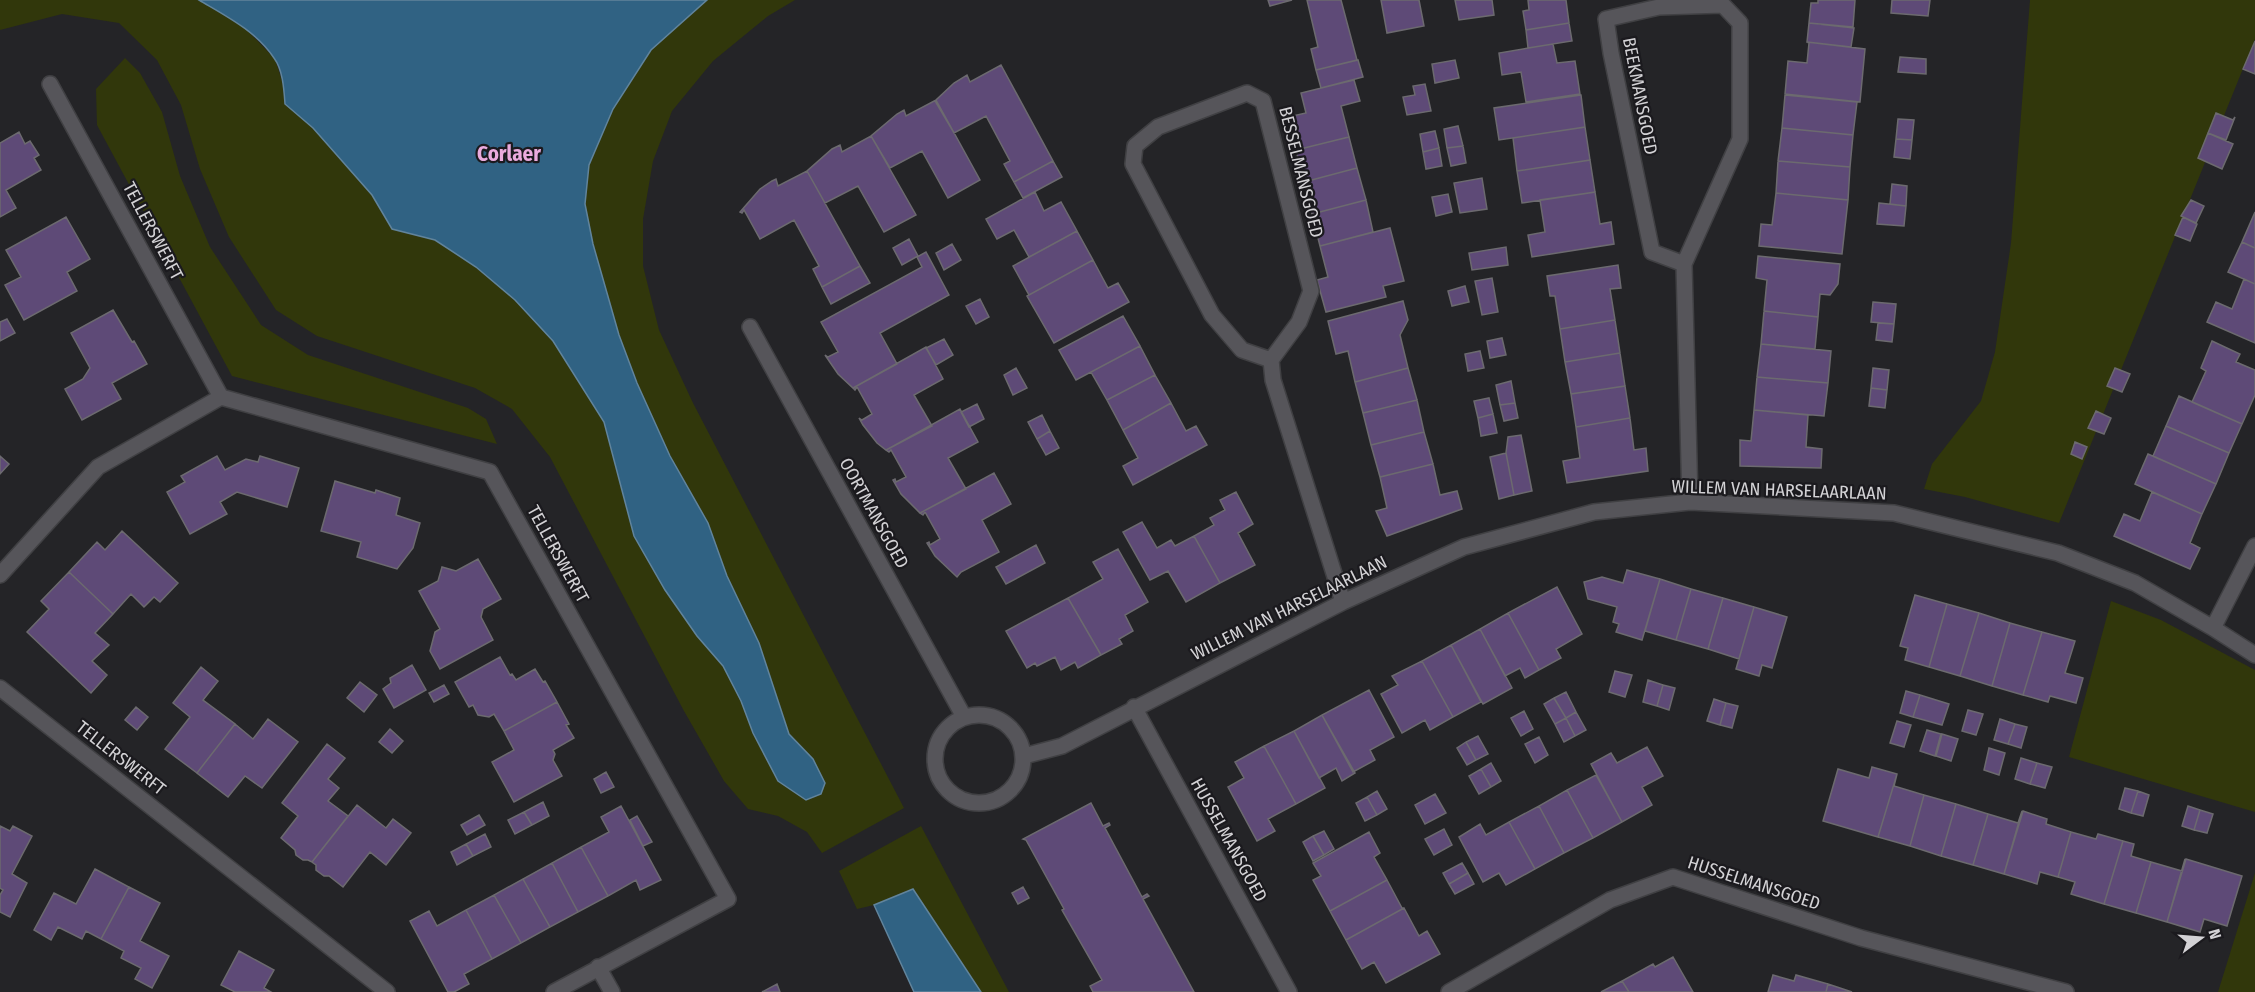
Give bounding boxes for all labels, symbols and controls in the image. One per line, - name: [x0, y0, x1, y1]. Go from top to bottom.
- street label: BEEKMANSGOED: [1618, 36, 1662, 156]
- street label: BESSELMANSGOED: [1274, 104, 1328, 240]
- district label: Corlaer: [477, 141, 541, 167]
- street label: TELLERSWERFT: [118, 178, 188, 284]
- street label: OORTMANSGOED: [835, 454, 913, 572]
- street label: WILLEM VAN HARSELAARLAAN: [1671, 475, 1887, 505]
- street label: TELLERSWERFT: [522, 502, 594, 607]
- street label: WILLEM VAN HARSELAARLAAN: [1187, 551, 1391, 665]
- street label: TELLERSWERFT: [72, 716, 171, 800]
- street label: HUSSELMANSGOED: [1186, 774, 1272, 906]
- street label: HUSSELMANSGOED: [1685, 851, 1823, 915]
- north arrow: [2171, 908, 2231, 968]
- text: N: [2204, 927, 2225, 941]

